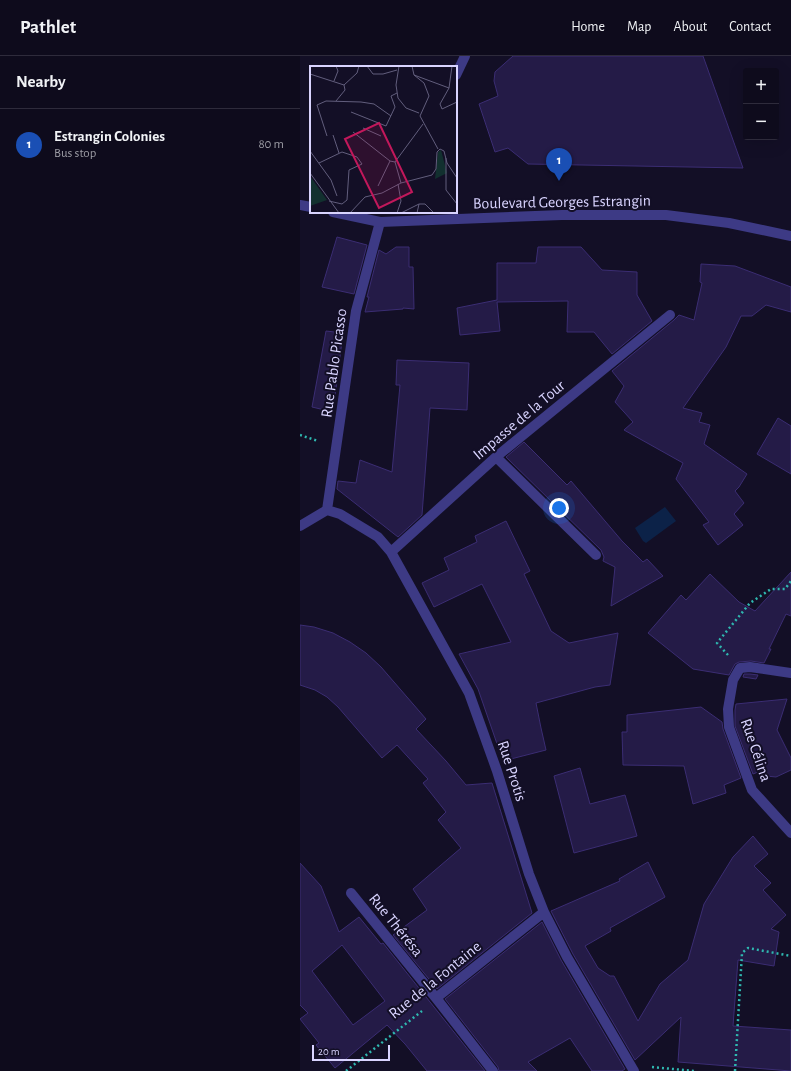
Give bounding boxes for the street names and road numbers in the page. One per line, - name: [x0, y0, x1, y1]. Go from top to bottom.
- street label: Boulevard Georges Estrangin: [473, 192, 651, 212]
- street label: Rue Pablo Picasso: [318, 307, 350, 419]
- street label: Impasse de la Tour: [470, 377, 569, 463]
- street label: Rue Célina: [738, 716, 774, 784]
- street label: Rue Protis: [495, 739, 529, 803]
- street label: Rue Thérésa: [366, 890, 426, 960]
- street label: Rue de la Fontaine: [386, 938, 484, 1022]

